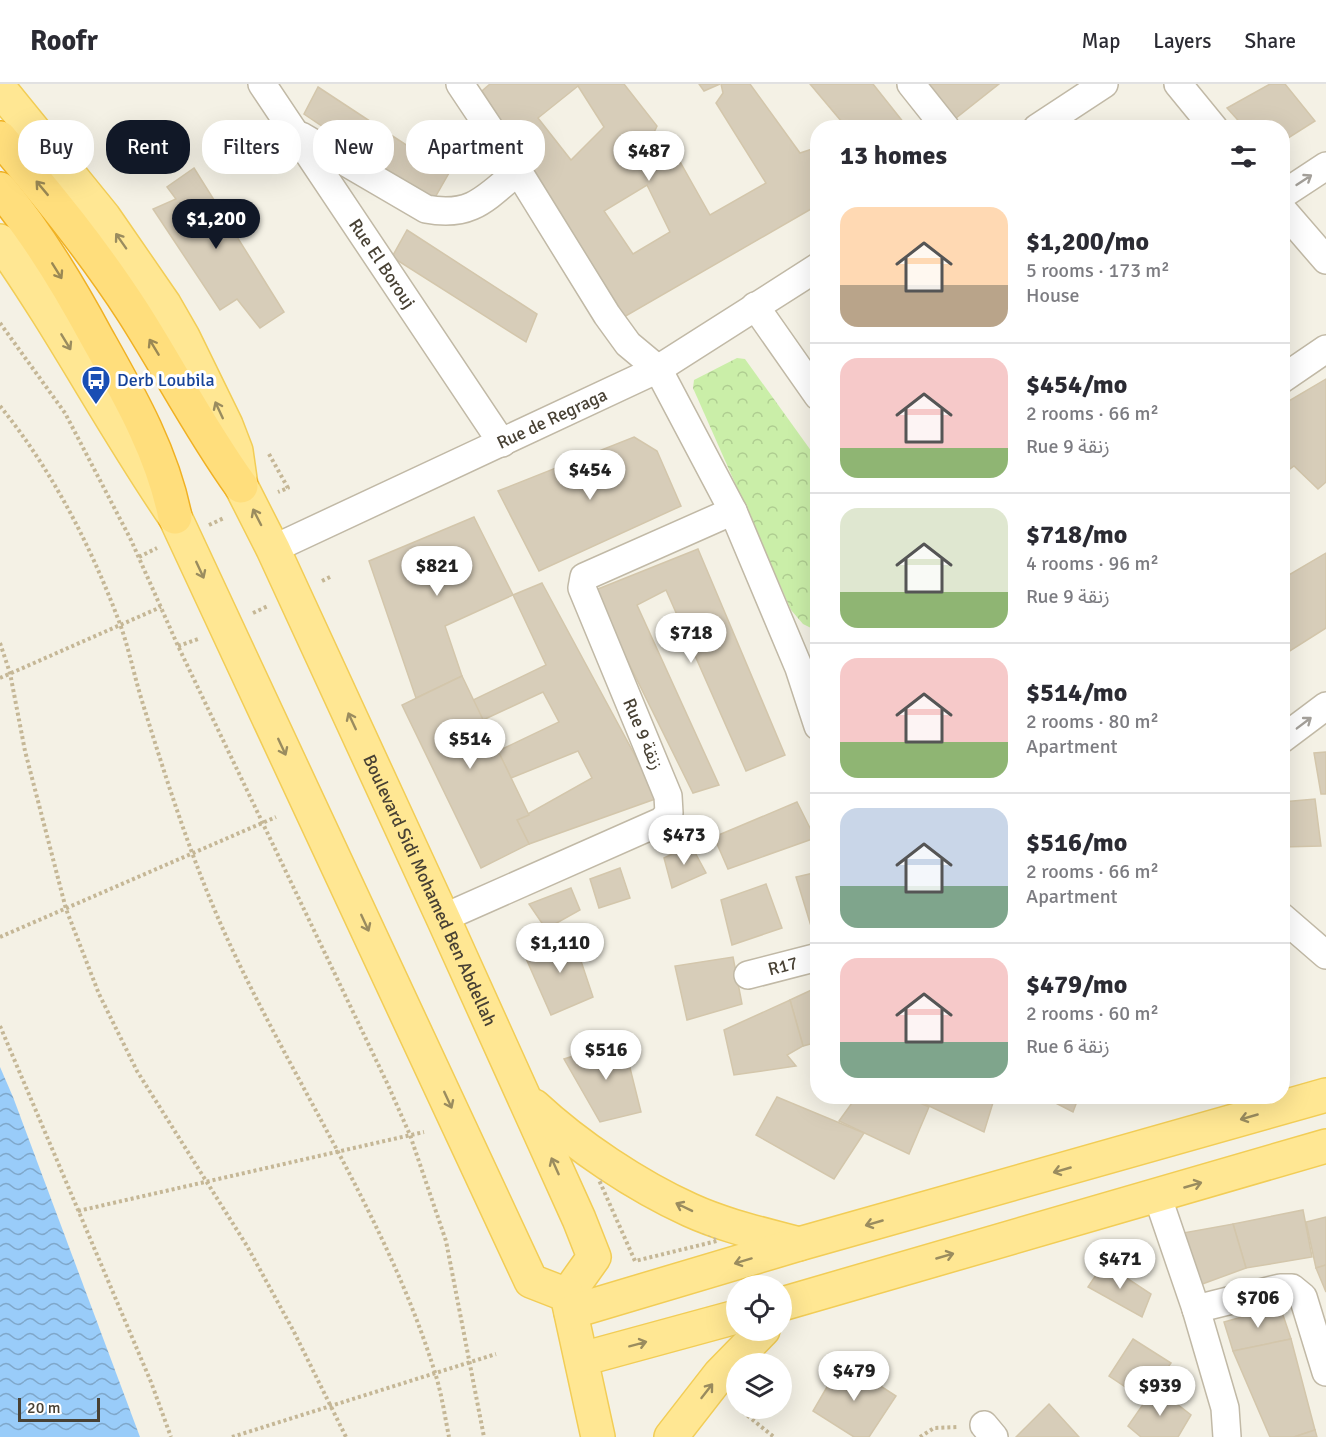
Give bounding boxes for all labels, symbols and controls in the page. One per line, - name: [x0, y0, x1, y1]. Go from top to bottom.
- text: Roofr: [30, 24, 98, 58]
- text: Map: [1082, 28, 1120, 54]
- text: Layers: [1153, 28, 1211, 54]
- text: Share: [1244, 28, 1296, 54]
- chip: Buy: [18, 120, 94, 174]
- chip: Rent: [106, 120, 190, 174]
- chip: Filters: [202, 120, 301, 174]
- chip: New: [313, 120, 394, 174]
- chip: Apartment: [406, 120, 545, 174]
- pin: $487: [613, 131, 685, 182]
- text: $487: [627, 138, 671, 163]
- text: 13 homes: [840, 140, 947, 172]
- icon: filters: [1227, 140, 1260, 173]
- one-way arrow: [1295, 174, 1312, 186]
- one-way arrow: [36, 180, 49, 196]
- pin: $1,200: [167, 199, 265, 250]
- text: $1,200: [186, 206, 246, 231]
- street label: Rue El Borouj: [344, 214, 420, 313]
- text: $1,200/mo: [1026, 226, 1149, 258]
- icon: home: [888, 231, 960, 303]
- one-way arrow: [115, 234, 127, 250]
- text: 5 rooms · 173 m²: [1026, 258, 1170, 283]
- one-way arrow: [52, 262, 64, 279]
- text: House: [1026, 283, 1080, 308]
- one-way arrow: [61, 333, 73, 350]
- one-way arrow: [148, 339, 160, 356]
- bus stop icon: Derb Loubila: [80, 364, 112, 406]
- place label: Derb Loubila: [117, 369, 215, 391]
- text: $454/mo: [1026, 369, 1127, 401]
- icon: home: [888, 382, 960, 454]
- street label: Rue de Regraga: [493, 383, 611, 454]
- one-way arrow: [213, 401, 225, 419]
- text: 2 rooms · 66 m²: [1026, 401, 1159, 426]
- text: Rue 9 زنقة: [1026, 434, 1110, 459]
- pin: $454: [554, 450, 626, 501]
- text: $454: [568, 457, 612, 482]
- one-way arrow: [251, 509, 262, 527]
- text: $718/mo: [1026, 519, 1127, 551]
- icon: home: [888, 532, 960, 604]
- pin: $821: [401, 546, 473, 597]
- text: 4 rooms · 96 m²: [1026, 551, 1159, 576]
- text: $821: [415, 553, 459, 578]
- one-way arrow: [194, 561, 206, 579]
- text: Rue 9 زنقة: [1026, 584, 1110, 609]
- pin: $718: [655, 613, 727, 664]
- text: $718: [669, 620, 713, 645]
- text: $514/mo: [1026, 677, 1127, 709]
- icon: home: [888, 682, 960, 754]
- street label: Rue 9 زنقة: [618, 695, 668, 773]
- text: 2 rooms · 80 m²: [1026, 709, 1159, 734]
- one-way arrow: [346, 712, 358, 730]
- one-way arrow: [1296, 716, 1312, 729]
- pin: $514: [434, 719, 506, 770]
- text: $514: [448, 726, 492, 751]
- text: Apartment: [1026, 734, 1118, 759]
- one-way arrow: [277, 737, 289, 755]
- street label: Boulevard Sidi Mohamed Ben Abdellah: [358, 751, 501, 1030]
- pin: $473: [648, 815, 720, 866]
- text: $473: [662, 822, 706, 847]
- text: $516/mo: [1026, 827, 1127, 859]
- icon: home: [888, 832, 960, 904]
- text: 2 rooms · 66 m²: [1026, 859, 1159, 884]
- text: Apartment: [1026, 884, 1118, 909]
- one-way arrow: [360, 914, 371, 932]
- pin: $1,110: [511, 923, 609, 974]
- text: $1,110: [530, 930, 590, 955]
- street label: R17: [765, 952, 800, 980]
- text: $479/mo: [1026, 969, 1127, 1001]
- icon: home: [888, 982, 960, 1054]
- text: 2 rooms · 60 m²: [1026, 1001, 1159, 1026]
- pin: $516: [570, 1030, 642, 1081]
- text: Rue 6 زنقة: [1026, 1034, 1110, 1059]
- text: $516: [584, 1037, 628, 1062]
- one-way arrow: [442, 1090, 454, 1108]
- one-way arrow: [1240, 1112, 1259, 1123]
- one-way arrow: [549, 1157, 561, 1175]
- one-way arrow: [1053, 1165, 1072, 1176]
- one-way arrow: [1183, 1178, 1202, 1190]
- one-way arrow: [675, 1200, 693, 1212]
- one-way arrow: [865, 1218, 884, 1229]
- pin: $471: [1084, 1239, 1156, 1290]
- text: $471: [1098, 1246, 1142, 1271]
- one-way arrow: [936, 1250, 955, 1261]
- one-way arrow: [734, 1256, 753, 1267]
- map controls: [726, 1275, 792, 1419]
- button: locate: [726, 1275, 792, 1341]
- pin: $706: [1222, 1278, 1294, 1329]
- text: $706: [1236, 1285, 1280, 1310]
- one-way arrow: [628, 1338, 647, 1349]
- pin: $479: [818, 1351, 890, 1402]
- button: layers: [726, 1353, 792, 1419]
- text: $479: [832, 1358, 876, 1383]
- pin: $939: [1124, 1366, 1196, 1417]
- text: $939: [1138, 1373, 1182, 1398]
- one-way arrow: [700, 1383, 713, 1399]
- scale bar: [18, 1395, 100, 1422]
- text: 20 m: [27, 1398, 61, 1418]

